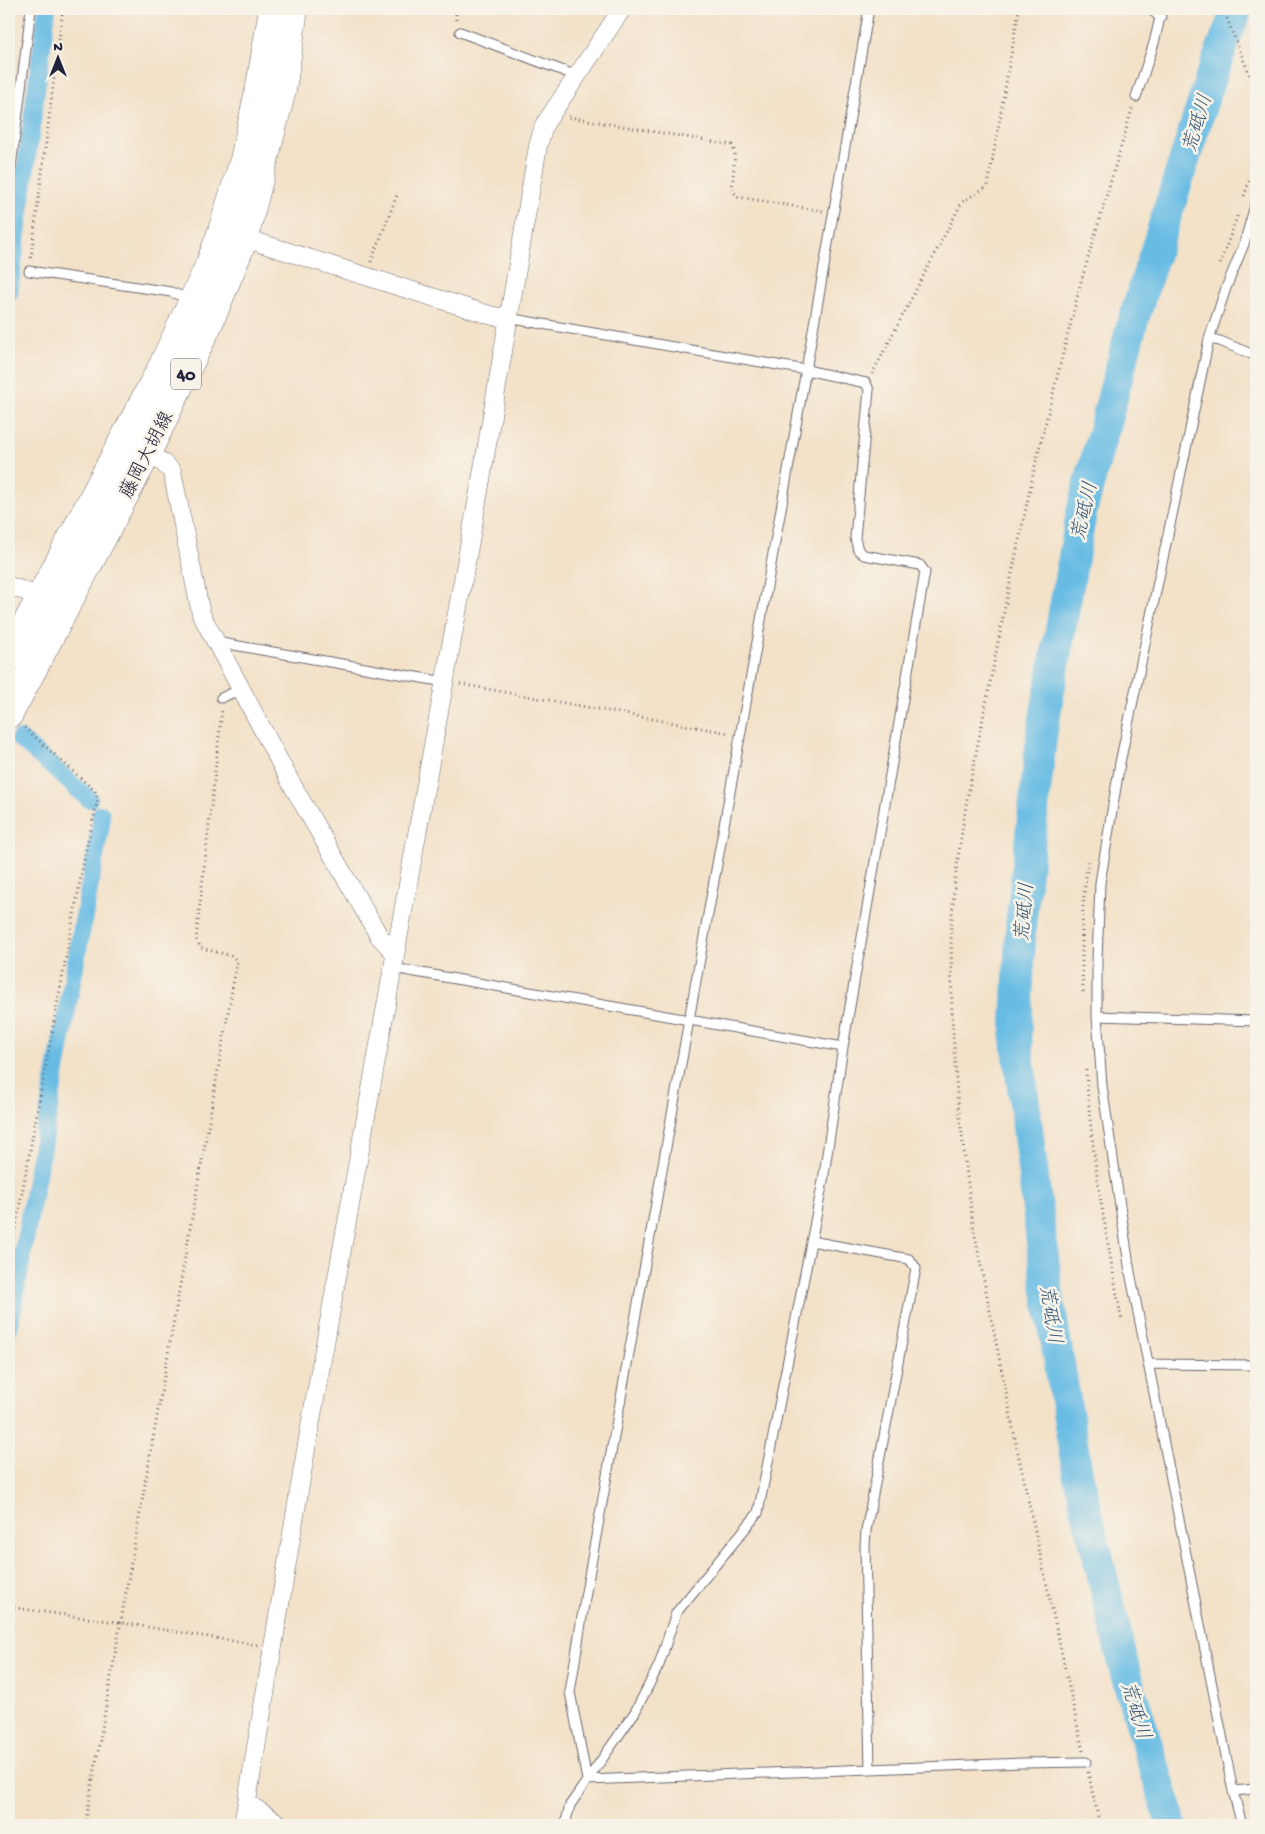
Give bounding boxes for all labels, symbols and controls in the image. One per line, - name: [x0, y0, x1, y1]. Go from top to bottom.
- north arrow: [32, 32, 82, 82]
- text: N: [53, 39, 63, 56]
- water label: 荒砥川: [1179, 92, 1219, 156]
- road number: 40: [171, 358, 201, 389]
- street label: 藤岡大胡線: [115, 408, 180, 503]
- water label: 荒砥川: [1067, 480, 1104, 544]
- water label: 荒砥川: [1011, 881, 1041, 943]
- water label: 荒砥川: [1032, 1283, 1066, 1346]
- water label: 荒砥川: [1114, 1679, 1154, 1743]

